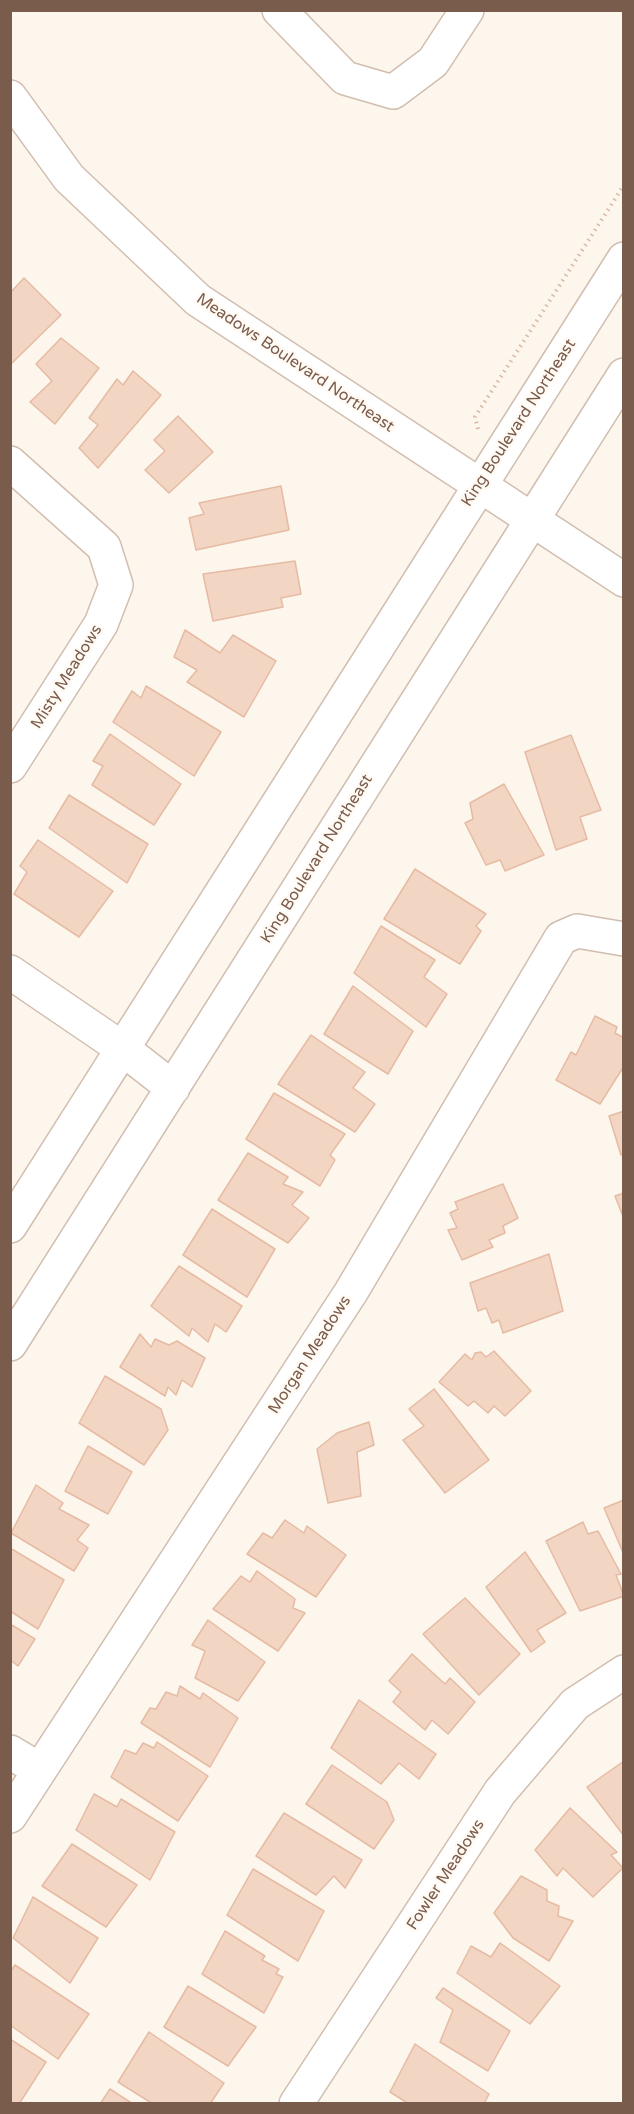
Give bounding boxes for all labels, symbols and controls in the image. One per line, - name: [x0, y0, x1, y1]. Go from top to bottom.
- street label: Meadows Boulevard Northeast: [192, 289, 398, 437]
- street label: King Boulevard Northeast: [458, 336, 580, 510]
- street label: Misty Meadows: [27, 621, 107, 733]
- street label: King Boulevard Northeast: [257, 771, 377, 947]
- street label: Morgan Meadows: [265, 1292, 355, 1418]
- street label: Fowler Meadows: [403, 1816, 489, 1934]

